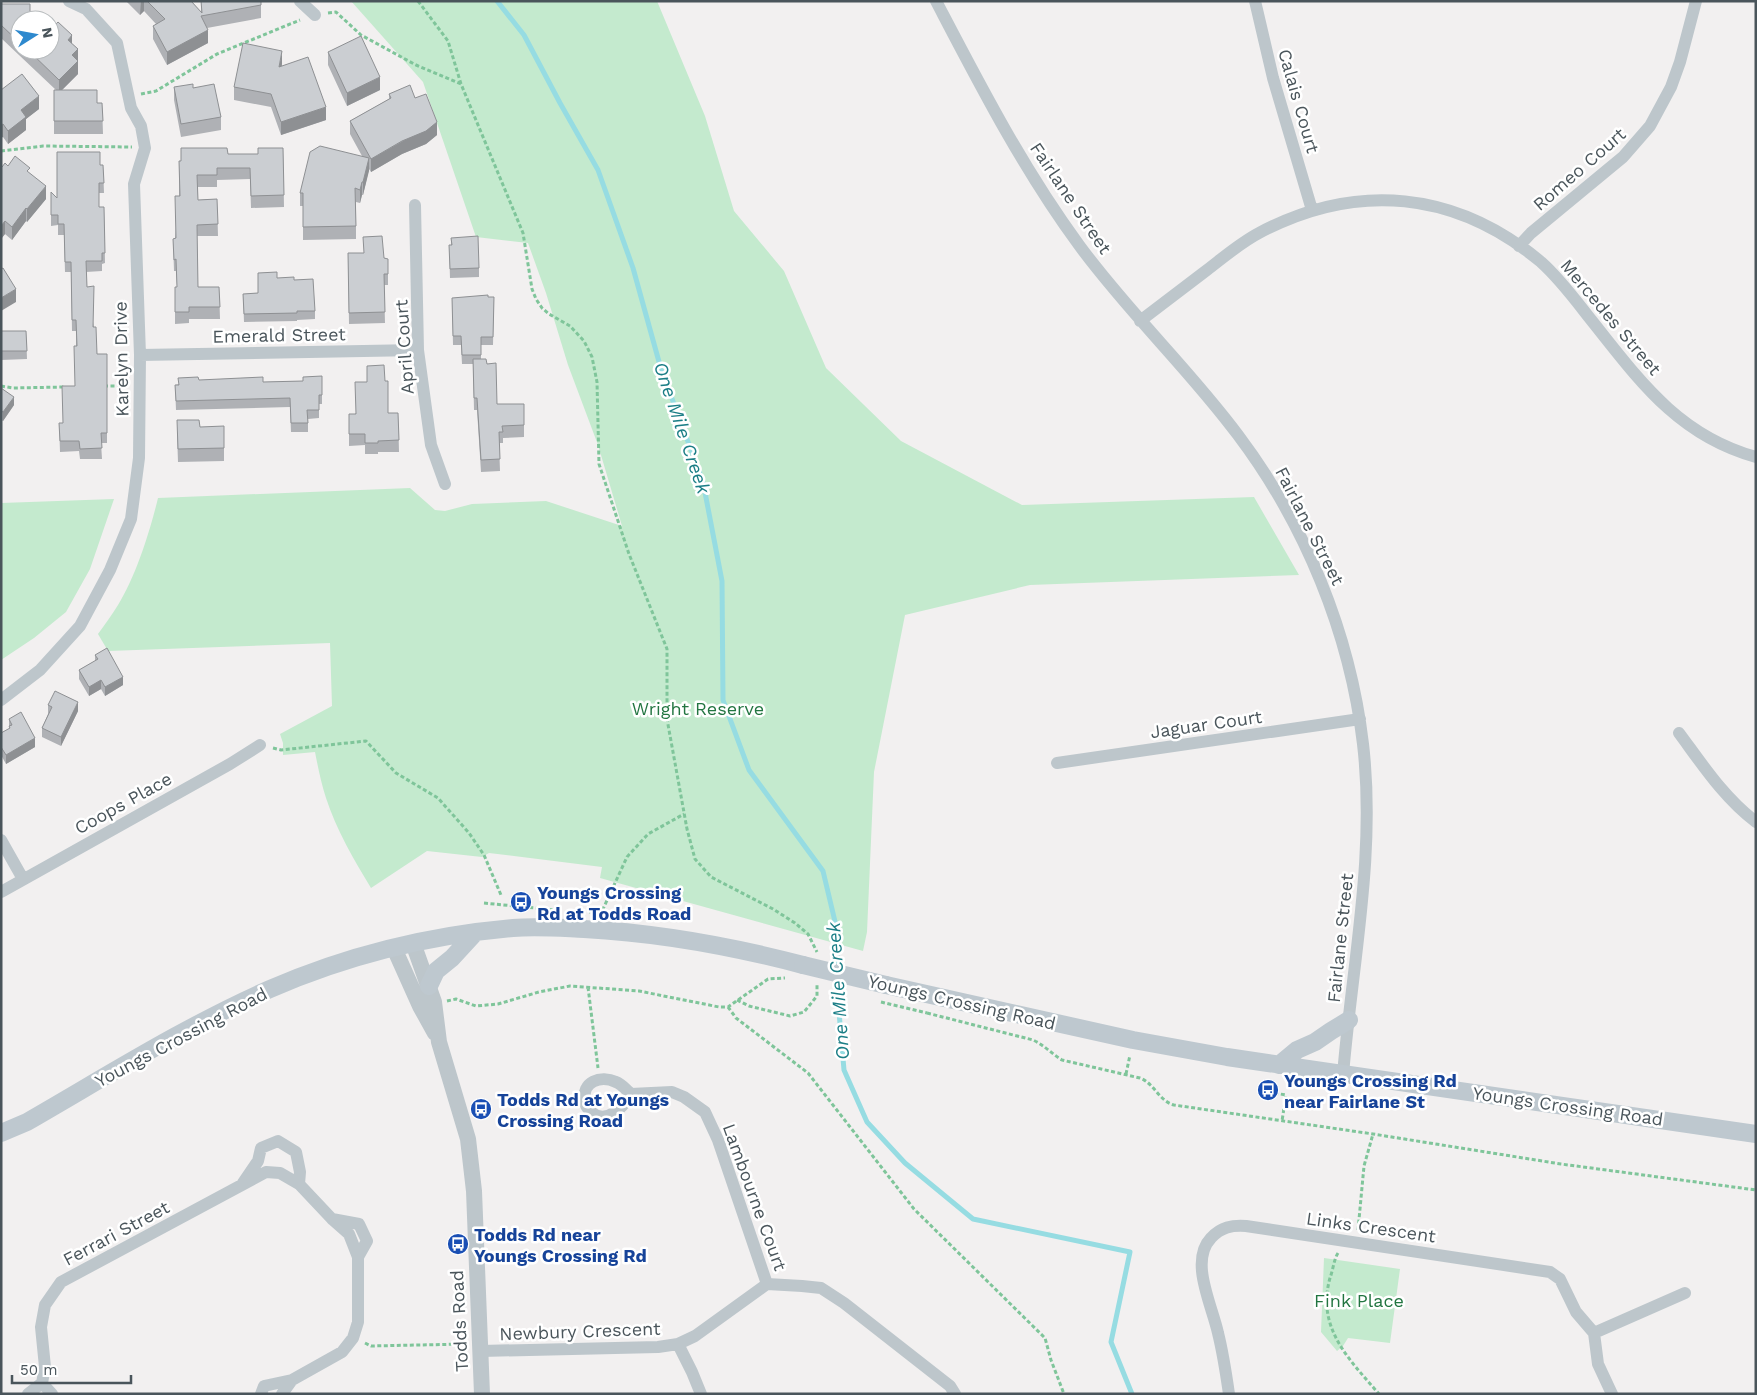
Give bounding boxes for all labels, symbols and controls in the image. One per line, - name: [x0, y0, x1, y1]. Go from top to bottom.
- north arrow: [10, 10, 60, 60]
- text: N: [39, 26, 57, 39]
- street label: Calais Court: [1274, 47, 1324, 156]
- street label: Romeo Court: [1529, 123, 1630, 215]
- street label: Fairlane Street: [1026, 138, 1116, 258]
- street label: Mercedes Street: [1556, 255, 1666, 379]
- street label: April Court: [390, 298, 418, 395]
- street label: Karelyn Drive: [109, 301, 133, 417]
- street label: Emerald Street: [212, 323, 346, 347]
- water label: One Mile Creek: [649, 359, 716, 498]
- street label: Fairlane Street: [1271, 463, 1349, 589]
- park label: Wright Reserve: [632, 698, 764, 719]
- street label: Jaguar Court: [1149, 706, 1264, 742]
- street label: Coops Place: [71, 768, 175, 838]
- street label: Fairlane Street: [1323, 872, 1357, 1004]
- place label: Youngs Crossing Rd at Todds Road: [537, 882, 691, 924]
- bus stop icon: Youngs Crossing Rd at Todds Road: [509, 890, 533, 914]
- water label: One Mile Creek: [822, 921, 854, 1061]
- street label: Youngs Crossing Road: [866, 970, 1058, 1034]
- street label: Youngs Crossing Road: [91, 983, 271, 1091]
- place label: Youngs Crossing Rd near Fairlane St: [1284, 1070, 1457, 1112]
- bus stop icon: Youngs Crossing Rd near Fairlane St: [1256, 1078, 1280, 1102]
- street label: Youngs Crossing Road: [1471, 1082, 1665, 1130]
- place label: Todds Rd at Youngs Crossing Road: [497, 1089, 669, 1131]
- bus stop icon: Todds Rd at Youngs Crossing Road: [469, 1097, 493, 1121]
- street label: Lambourne Court: [719, 1121, 792, 1274]
- street label: Ferrari Street: [59, 1196, 173, 1270]
- street label: Links Crescent: [1305, 1208, 1438, 1247]
- place label: Todds Rd near Youngs Crossing Rd: [474, 1224, 647, 1266]
- bus stop icon: Todds Rd near Youngs Crossing Rd: [446, 1232, 470, 1256]
- street label: Todds Road: [446, 1270, 472, 1372]
- park label: Fink Place: [1314, 1290, 1404, 1311]
- street label: Newbury Crescent: [499, 1318, 661, 1344]
- scale bar: [12, 1352, 131, 1384]
- text: 50 m: [20, 1361, 57, 1379]

